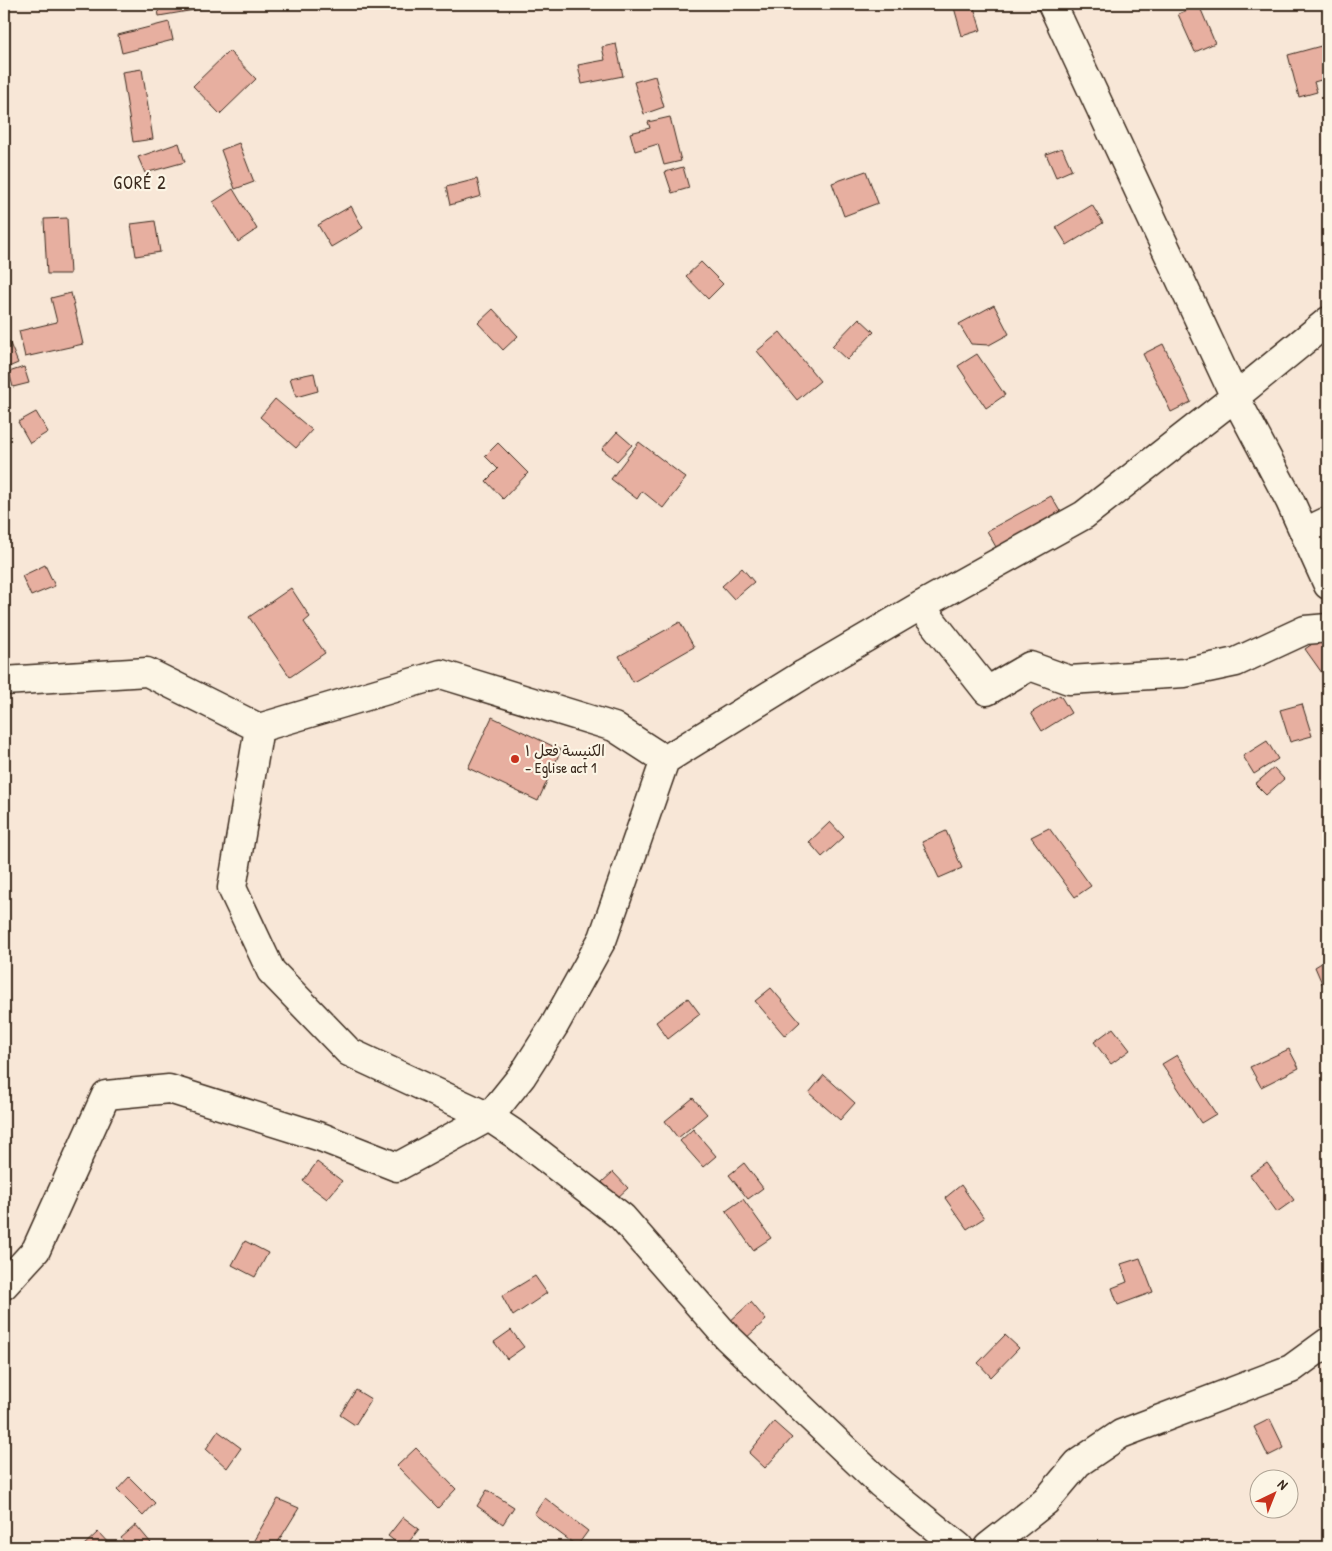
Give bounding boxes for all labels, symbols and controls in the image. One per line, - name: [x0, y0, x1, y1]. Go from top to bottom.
- district label: GORÉ 2: [113, 170, 167, 195]
- place label: الكنيسة فعل ۱ – Eglise act 1: [525, 740, 605, 778]
- marker: الكنيسة فعل ۱ – Eglise act 1: [509, 753, 521, 765]
- north arrow: [1250, 1468, 1300, 1518]
- text: N: [1274, 1475, 1293, 1494]

